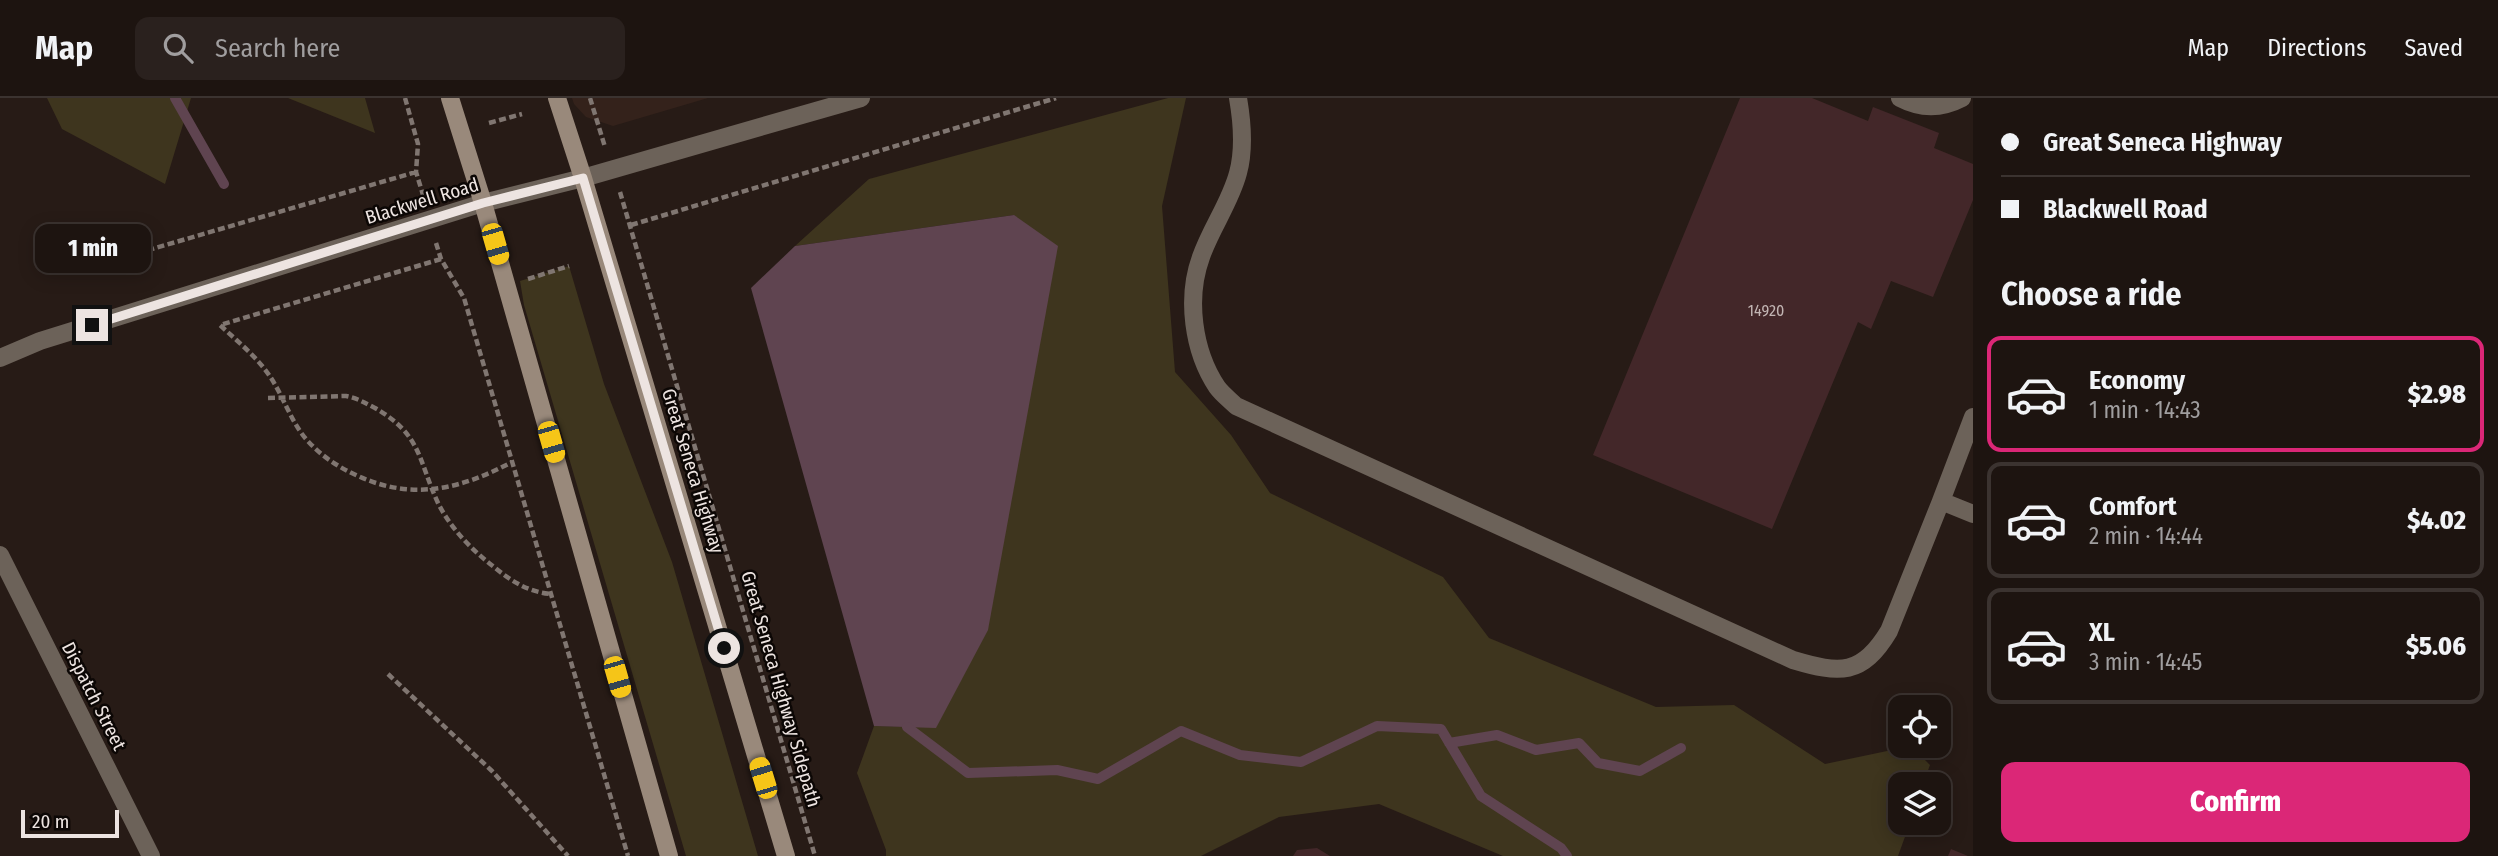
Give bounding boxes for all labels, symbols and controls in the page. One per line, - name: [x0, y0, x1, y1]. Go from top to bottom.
- search box: [135, 17, 625, 80]
- text: Map: [35, 28, 93, 68]
- icon: search: [159, 29, 197, 67]
- text: Search here: [215, 33, 340, 64]
- text: Map: [2188, 34, 2229, 62]
- text: Directions: [2267, 34, 2366, 62]
- text: Saved: [2404, 34, 2463, 62]
- text: Great Seneca Highway: [2043, 127, 2282, 158]
- street label: Blackwell Road: [363, 173, 481, 229]
- text: Blackwell Road: [2043, 194, 2208, 225]
- car: [480, 221, 511, 267]
- callout: 1 min: [34, 224, 150, 272]
- text: 1 min: [68, 234, 118, 262]
- text: Choose a ride: [2001, 275, 2182, 313]
- house number: 14920: [1748, 301, 1784, 320]
- route end: [76, 309, 108, 341]
- icon: car: [2005, 363, 2068, 426]
- text: Economy: [2089, 365, 2185, 396]
- text: $2.98: [2408, 379, 2466, 410]
- street label: Great Seneca Highway: [657, 386, 729, 557]
- text: 1 min · 14:43: [2089, 396, 2201, 424]
- car: [536, 419, 567, 465]
- icon: car: [2005, 489, 2068, 552]
- text: Comfort: [2089, 491, 2177, 522]
- text: $4.02: [2407, 505, 2466, 536]
- text: 2 min · 14:44: [2089, 522, 2203, 550]
- street label: Great Seneca Highway Sidepath: [736, 568, 826, 810]
- icon: car: [2005, 615, 2068, 678]
- text: XL: [2089, 617, 2115, 648]
- text: $5.06: [2406, 631, 2466, 662]
- route start: [708, 632, 740, 664]
- street label: Dispatch Street: [57, 638, 131, 755]
- text: 3 min · 14:45: [2089, 648, 2202, 676]
- car: [602, 654, 633, 700]
- map controls: [1888, 695, 1951, 835]
- button: locate: [1888, 695, 1951, 758]
- car: [747, 755, 780, 801]
- button: Confirm: [2001, 762, 2470, 842]
- button: layers: [1888, 772, 1951, 835]
- scale bar: [21, 807, 119, 839]
- text: 20 m: [32, 810, 69, 833]

